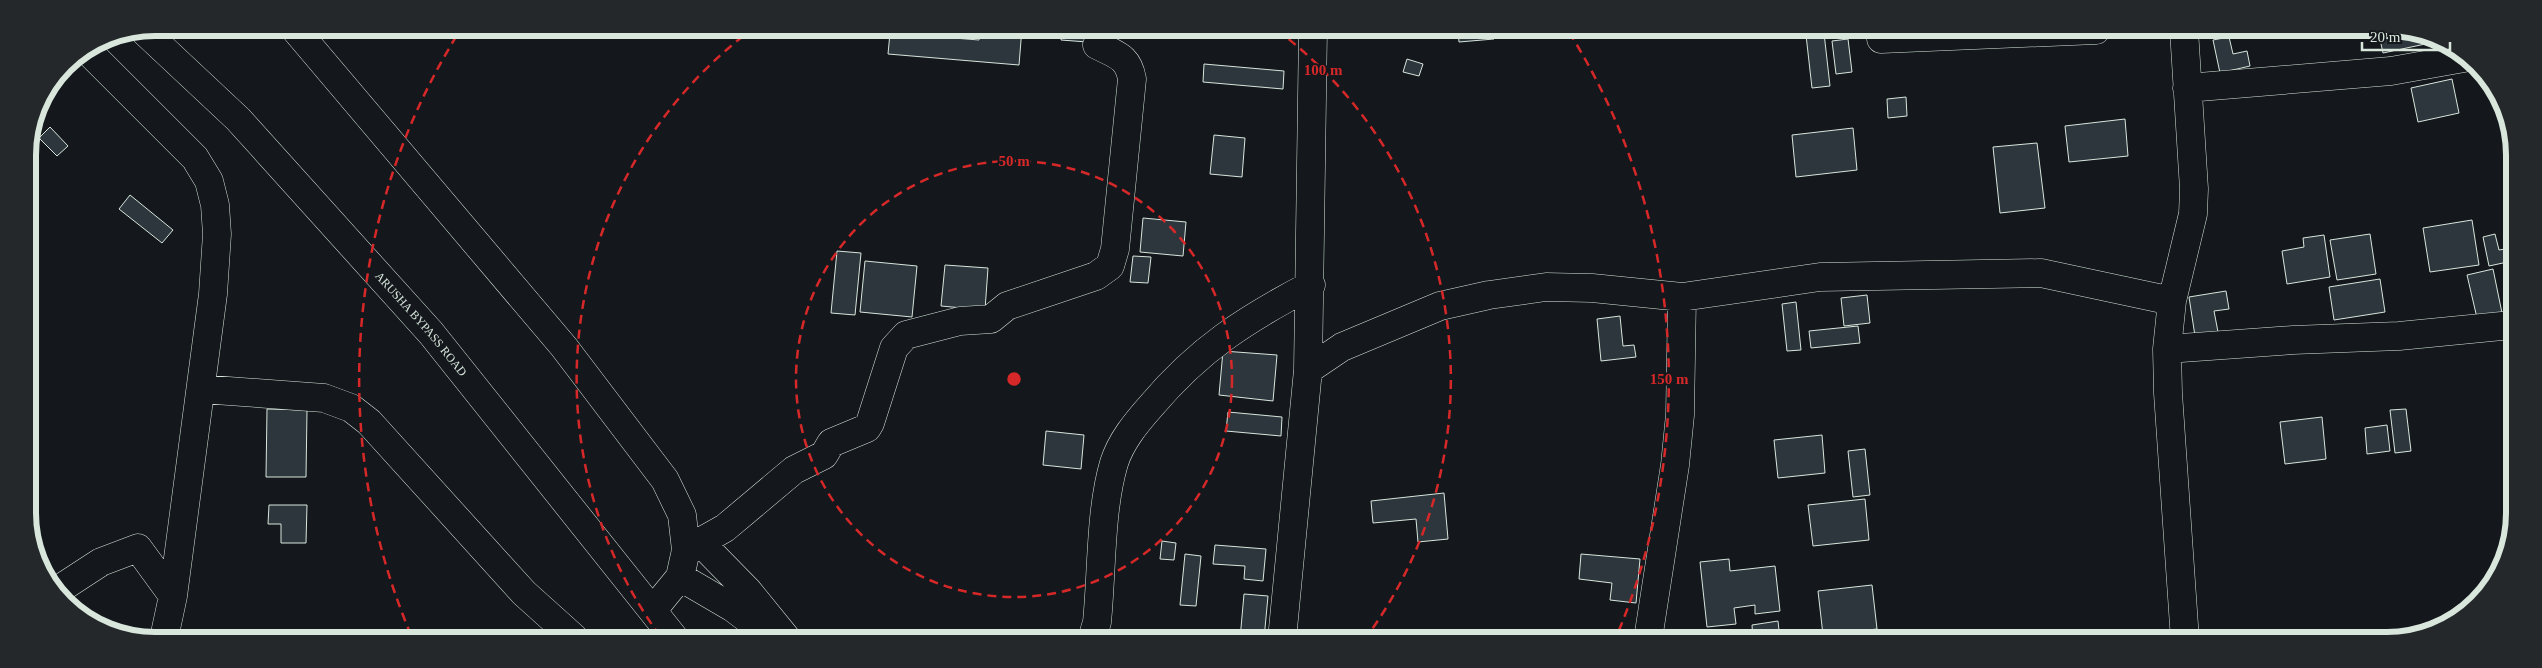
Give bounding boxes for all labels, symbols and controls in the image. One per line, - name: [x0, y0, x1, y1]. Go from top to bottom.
- scale bar: [2362, 20, 2450, 52]
- text: 20 m: [2370, 29, 2401, 45]
- text: 100 m: [1304, 62, 1343, 78]
- text: 50 m: [998, 153, 1030, 169]
- street label: ARUSHA BYPASS ROAD: [372, 269, 470, 379]
- centre of rings: [1005, 370, 1023, 388]
- text: 150 m: [1650, 371, 1689, 387]

